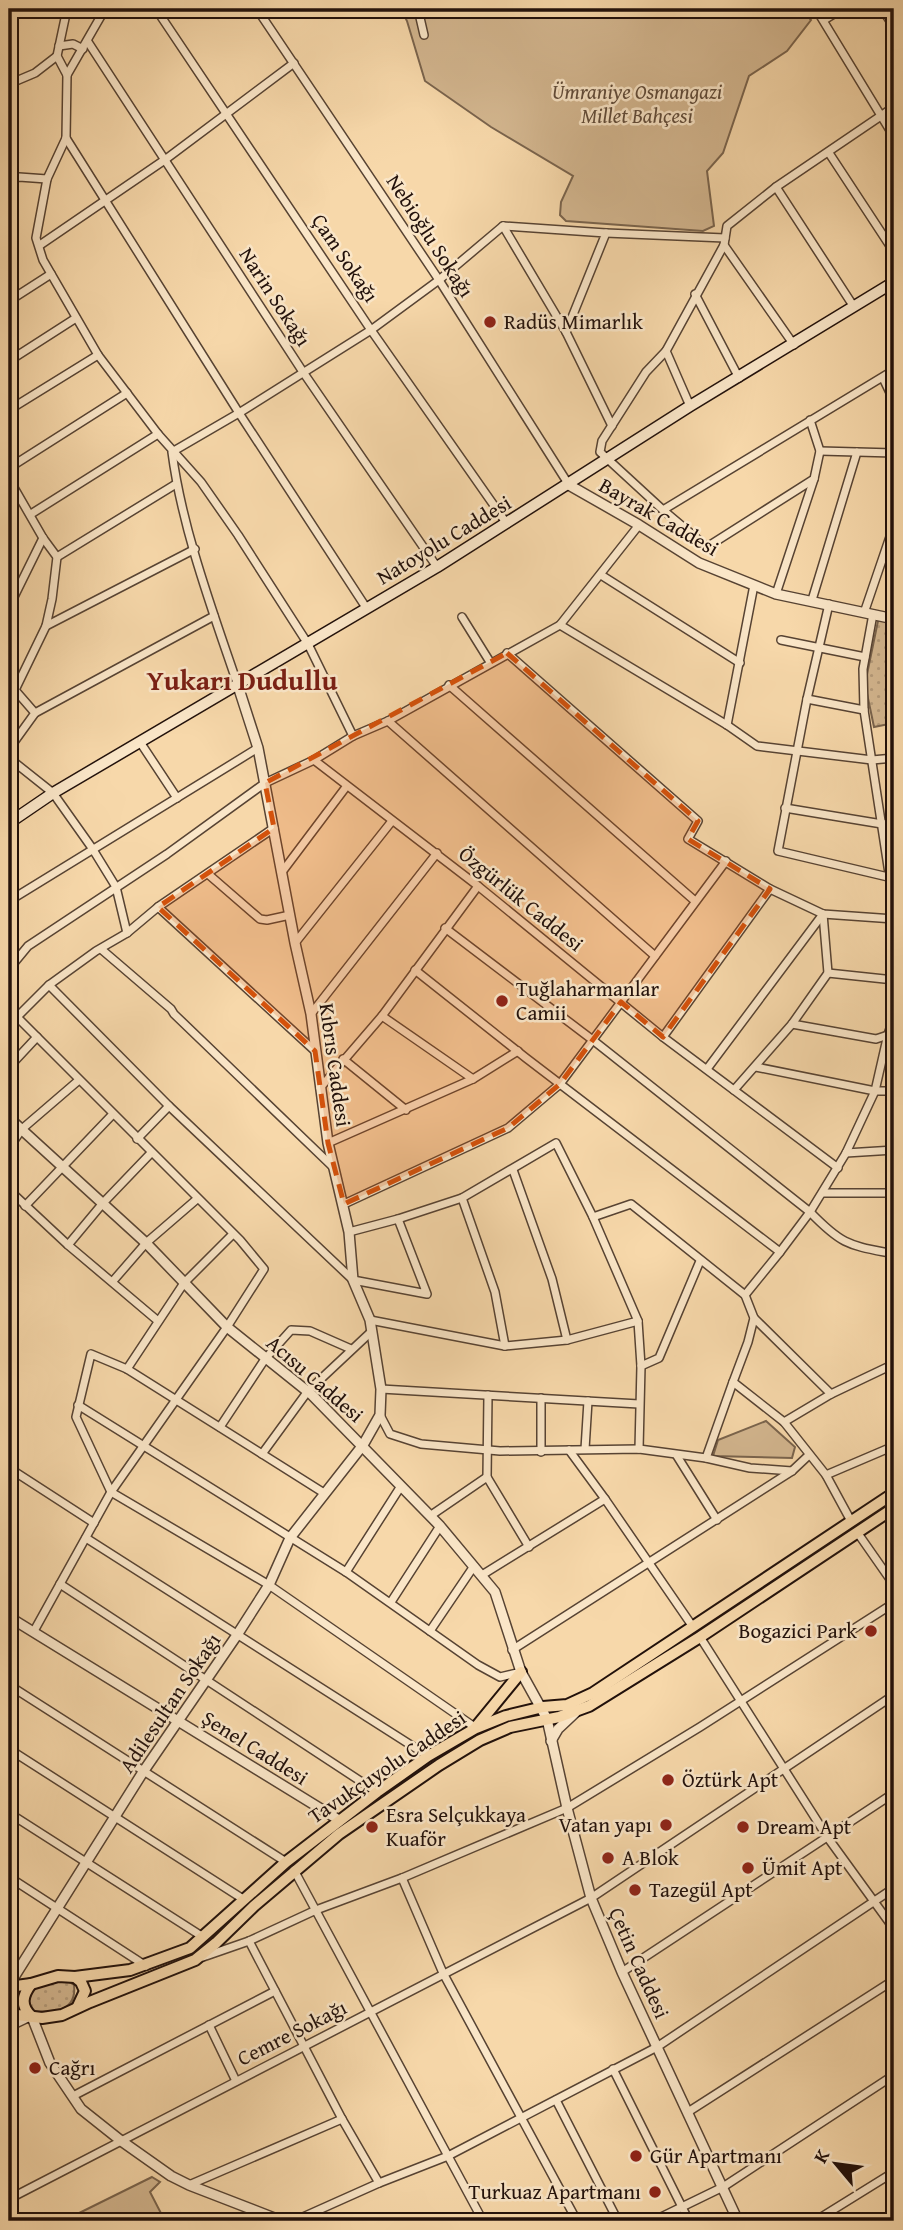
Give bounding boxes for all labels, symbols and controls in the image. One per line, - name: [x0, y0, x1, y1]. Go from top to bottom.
- park label: Ümraniye Osmangazi Millet Bahçesi: [552, 76, 723, 131]
- street label: Nebioğlu Sokağı: [379, 168, 482, 304]
- street label: Çam Sokağı: [304, 207, 387, 308]
- street label: Narin Sokağı: [232, 241, 319, 352]
- place label: Radüs Mimarlık: [504, 306, 643, 337]
- marker: Radüs Mimarlık: [482, 314, 498, 330]
- street label: Bayrak Caddesi: [594, 470, 725, 563]
- street label: Natoyolu Caddesi: [371, 487, 517, 592]
- district label: Yukarı Dudullu: [146, 659, 338, 700]
- street label: Özgürlük Caddesi: [452, 838, 591, 959]
- place label: Tuğlaharmanlar Camii: [516, 973, 659, 1028]
- marker: Tuğlaharmanlar Camii: [494, 993, 510, 1009]
- street label: Kıbrıs Caddesi: [311, 1001, 360, 1129]
- street label: Acısu Caddesi: [260, 1328, 371, 1430]
- place label: Bogazici Park: [739, 1615, 857, 1646]
- marker: Bogazici Park: [863, 1623, 879, 1639]
- street label: Adilesultan Sokağı: [111, 1626, 228, 1779]
- street label: Tavukçuyolu Caddesi: [302, 1702, 472, 1831]
- street label: Şenel Caddesi: [196, 1703, 314, 1793]
- place label: Öztürk Apt: [682, 1764, 779, 1795]
- marker: Öztürk Apt: [660, 1772, 676, 1788]
- place label: Esra Selçukkaya Kuaför: [386, 1799, 526, 1854]
- place label: Vatan yapı: [559, 1809, 652, 1840]
- place label: Dream Apt: [757, 1811, 852, 1842]
- marker: Vatan yapı: [658, 1817, 674, 1833]
- marker: Esra Selçukkaya Kuaför: [364, 1819, 380, 1835]
- marker: Dream Apt: [735, 1819, 751, 1835]
- place label: A Blok: [622, 1842, 679, 1873]
- marker: A Blok: [600, 1850, 616, 1866]
- place label: Ümit Apt: [762, 1852, 843, 1883]
- marker: Ümit Apt: [740, 1860, 756, 1876]
- place label: Tazegül Apt: [649, 1874, 753, 1905]
- marker: Tazegül Apt: [627, 1882, 643, 1898]
- street label: Çetin Caddesi: [601, 1902, 678, 2023]
- street label: Cemre Sokağı: [232, 1992, 352, 2073]
- place label: Cağrı: [49, 2052, 95, 2083]
- marker: Cağrı: [27, 2060, 43, 2076]
- north arrow: [802, 2128, 872, 2198]
- place label: Gür Apartmanı: [650, 2140, 782, 2171]
- text: K: [806, 2144, 836, 2168]
- marker: Gür Apartmanı: [628, 2148, 644, 2164]
- place label: Turkuaz Apartmanı: [469, 2176, 641, 2207]
- marker: Turkuaz Apartmanı: [647, 2184, 663, 2200]

